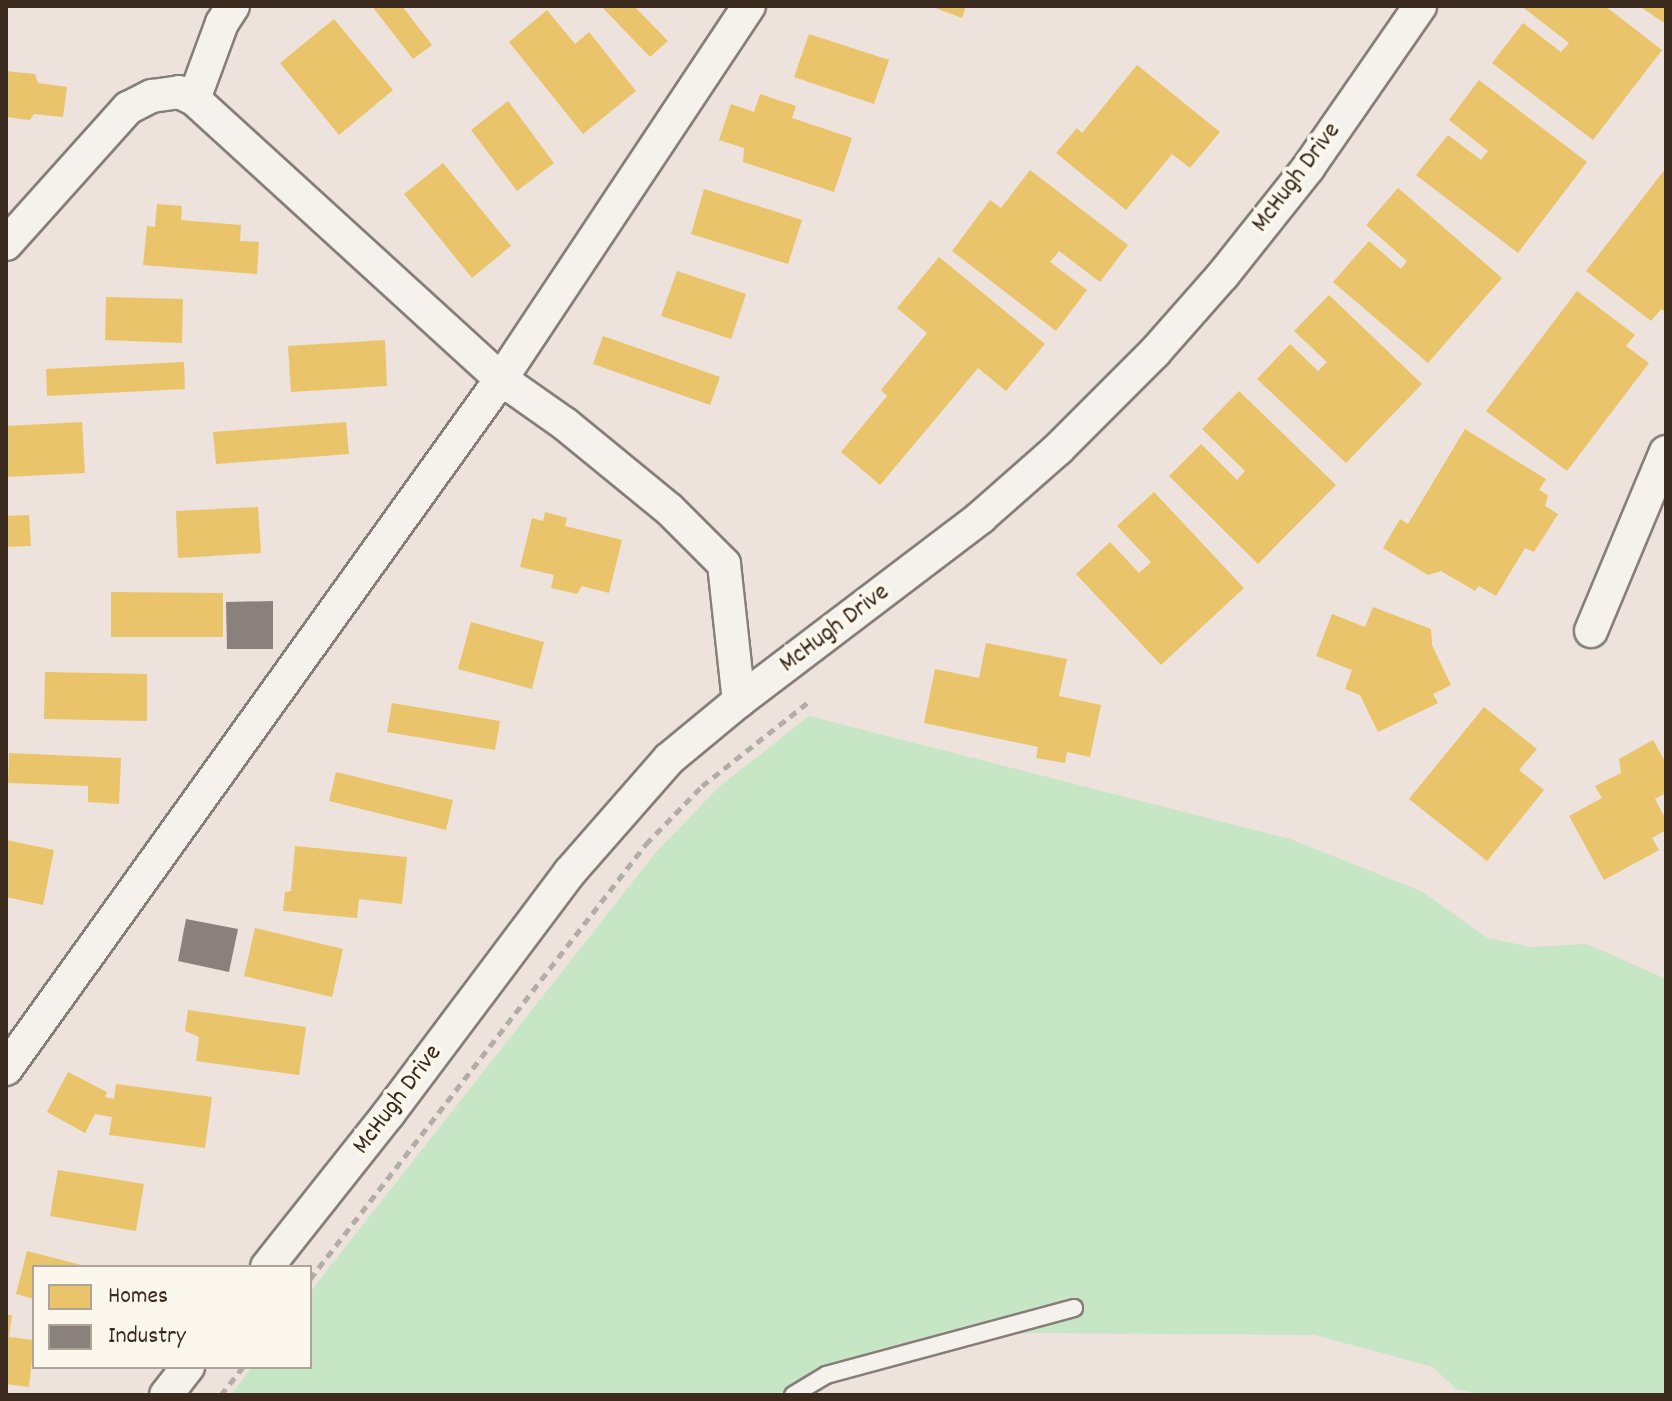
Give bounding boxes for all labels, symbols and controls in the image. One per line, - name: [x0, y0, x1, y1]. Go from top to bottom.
- street label: McHugh Drive: [1246, 117, 1348, 239]
- street label: McHugh Drive: [774, 578, 896, 680]
- street label: McHugh Drive: [347, 1039, 449, 1161]
- legend: [32, 1265, 312, 1369]
- text: Homes: [108, 1280, 168, 1314]
- text: Industry: [108, 1320, 186, 1354]

